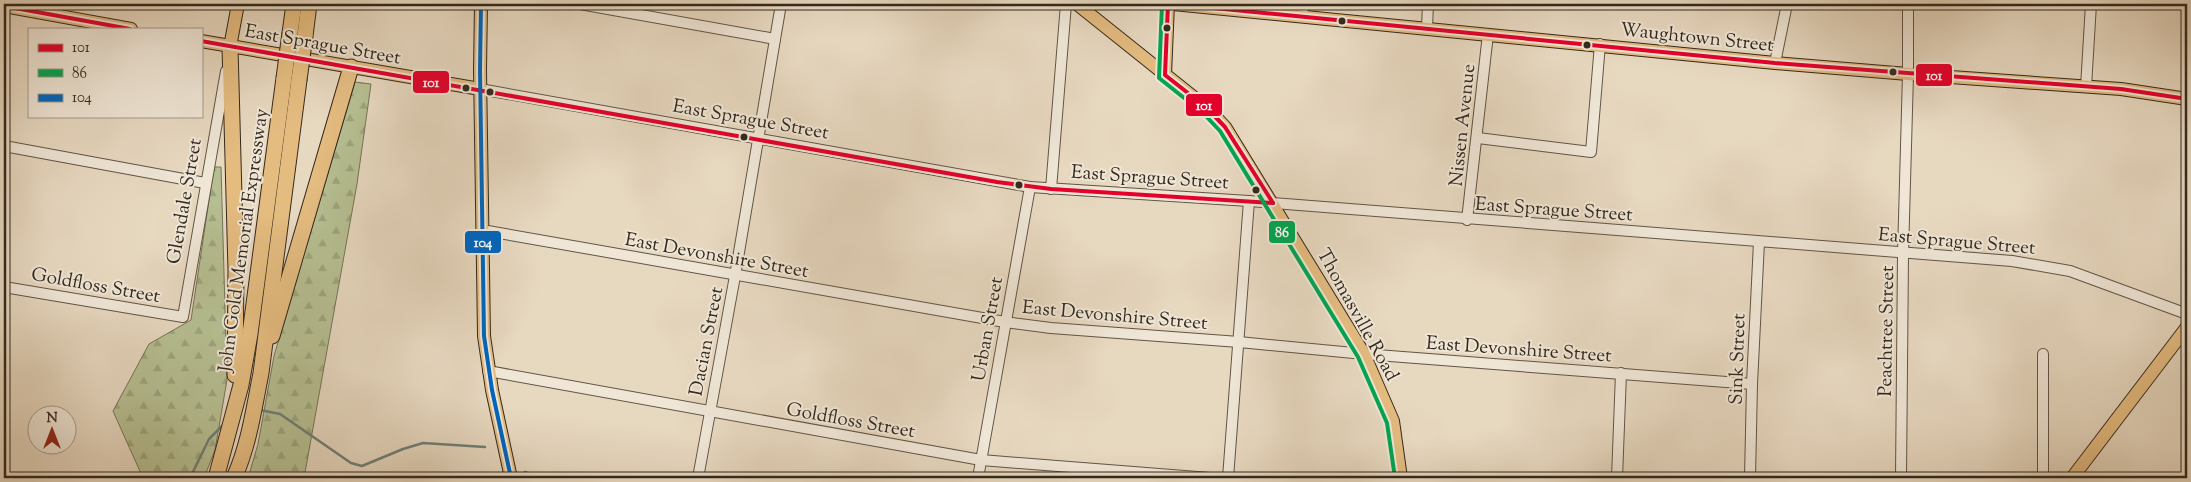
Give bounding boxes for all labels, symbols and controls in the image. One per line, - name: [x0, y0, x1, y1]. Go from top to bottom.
- unlabelled marker: [1337, 16, 1347, 26]
- street label: Waughtown Street: [1618, 17, 1775, 60]
- street label: East Sprague Street: [242, 18, 403, 73]
- unlabelled marker: [1162, 23, 1172, 33]
- legend: [28, 28, 202, 118]
- text: 101: [72, 38, 90, 59]
- unlabelled marker: [1582, 40, 1592, 50]
- street label: Nissen Avenue: [1444, 63, 1483, 188]
- line badge: 101: [1915, 63, 1953, 87]
- text: 86: [72, 64, 87, 85]
- unlabelled marker: [1888, 67, 1898, 77]
- text: 101: [1926, 67, 1943, 87]
- line badge: 101: [412, 70, 450, 94]
- text: 101: [423, 74, 440, 94]
- unlabelled marker: [461, 83, 471, 93]
- unlabelled marker: [485, 87, 495, 97]
- text: 104: [72, 88, 92, 109]
- street label: East Sprague Street: [670, 93, 831, 148]
- line badge: 101: [1185, 93, 1223, 117]
- text: 101: [1196, 97, 1213, 117]
- street label: John Gold Memorial Expressway: [212, 106, 276, 375]
- unlabelled marker: [739, 132, 749, 142]
- street label: Glendale Street: [161, 136, 210, 266]
- street label: East Sprague Street: [1070, 160, 1230, 198]
- unlabelled marker: [1014, 180, 1024, 190]
- unlabelled marker: [1251, 185, 1261, 195]
- street label: East Sprague Street: [1474, 192, 1634, 230]
- line badge: 86: [1268, 220, 1296, 244]
- street label: East Sprague Street: [1877, 222, 2037, 263]
- text: 86: [1275, 224, 1289, 244]
- street label: East Devonshire Street: [623, 227, 811, 286]
- line badge: 104: [464, 230, 502, 254]
- text: 104: [474, 234, 492, 254]
- street label: Thomasville Road: [1309, 244, 1405, 387]
- street label: Goldfloss Street: [29, 262, 163, 311]
- street label: Peachtree Street: [1873, 265, 1902, 397]
- street label: Urban Street: [966, 274, 1011, 384]
- street label: Dacian Street: [684, 284, 731, 398]
- street label: East Devonshire Street: [1021, 295, 1209, 338]
- street label: Sink Street: [1723, 312, 1754, 405]
- street label: East Devonshire Street: [1425, 331, 1613, 370]
- street label: Goldfloss Street: [784, 397, 918, 446]
- north arrow: [28, 404, 78, 454]
- text: N: [46, 409, 58, 429]

